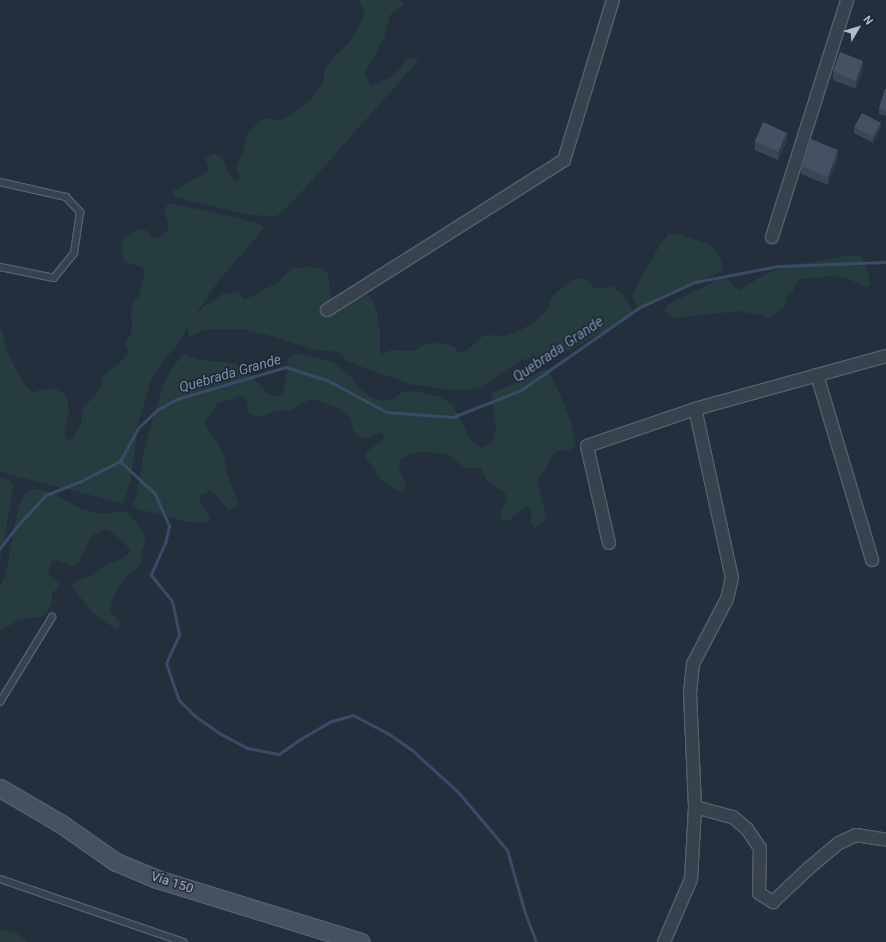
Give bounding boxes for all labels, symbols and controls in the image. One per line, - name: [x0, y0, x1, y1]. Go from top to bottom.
- north arrow: [838, 8, 878, 48]
- text: N: [860, 13, 875, 27]
- water label: Quebrada Grande: [510, 313, 606, 385]
- water label: Quebrada Grande: [177, 350, 283, 396]
- street label: Vía 150: [149, 869, 195, 897]

